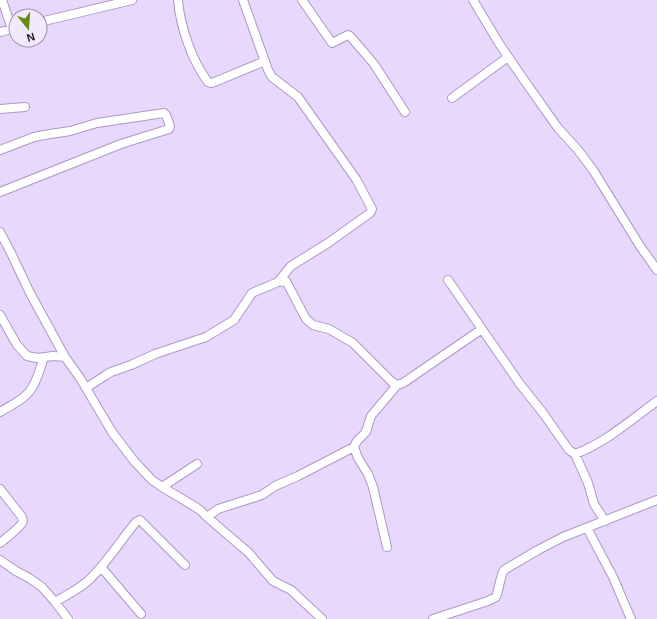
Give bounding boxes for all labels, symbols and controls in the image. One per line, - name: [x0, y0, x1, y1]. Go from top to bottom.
- north arrow: [8, 8, 48, 48]
- text: N: [25, 31, 36, 44]

